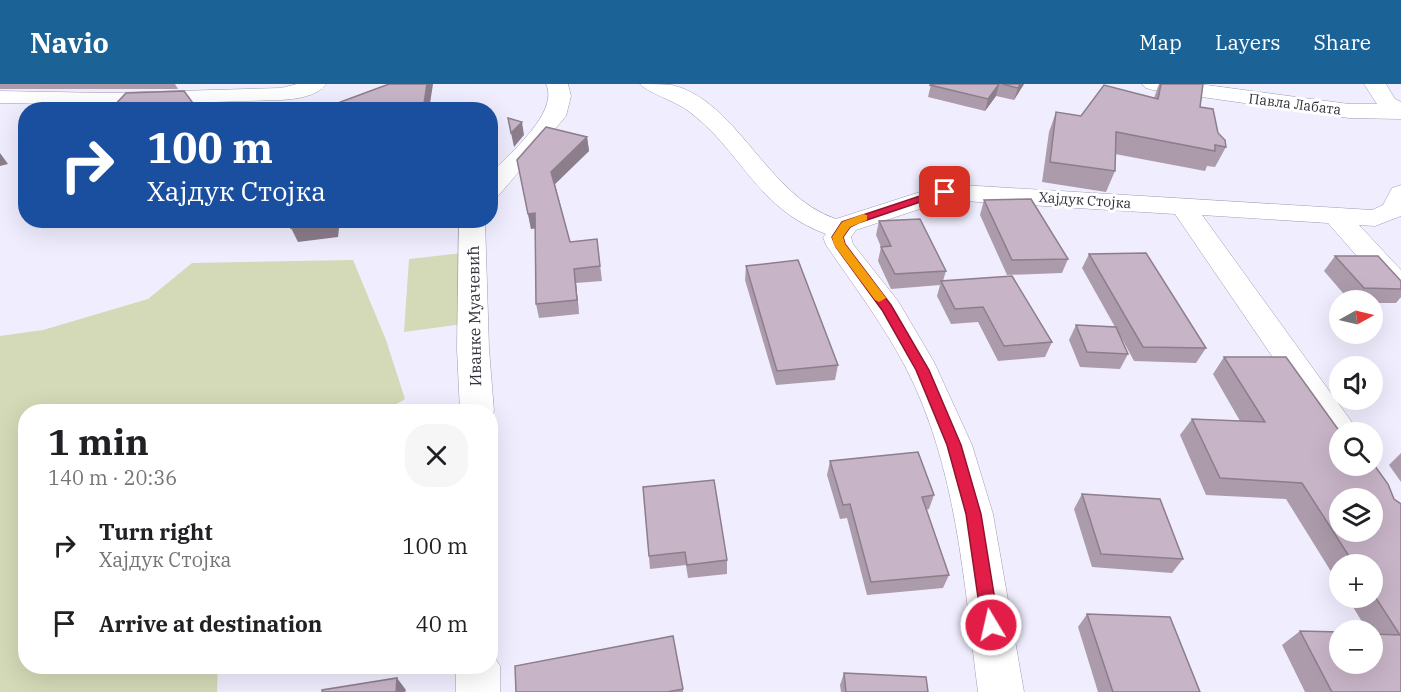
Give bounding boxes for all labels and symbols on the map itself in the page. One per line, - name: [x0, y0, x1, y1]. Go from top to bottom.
- street label: Павла Лабата: [1248, 89, 1343, 119]
- pin: [919, 166, 970, 217]
- street label: Хајдук Стојка: [1038, 188, 1132, 212]
- street label: Иванке Муачевић: [463, 245, 485, 387]
- north arrow: [1329, 290, 1383, 344]
- position arrow: [959, 593, 1023, 657]

